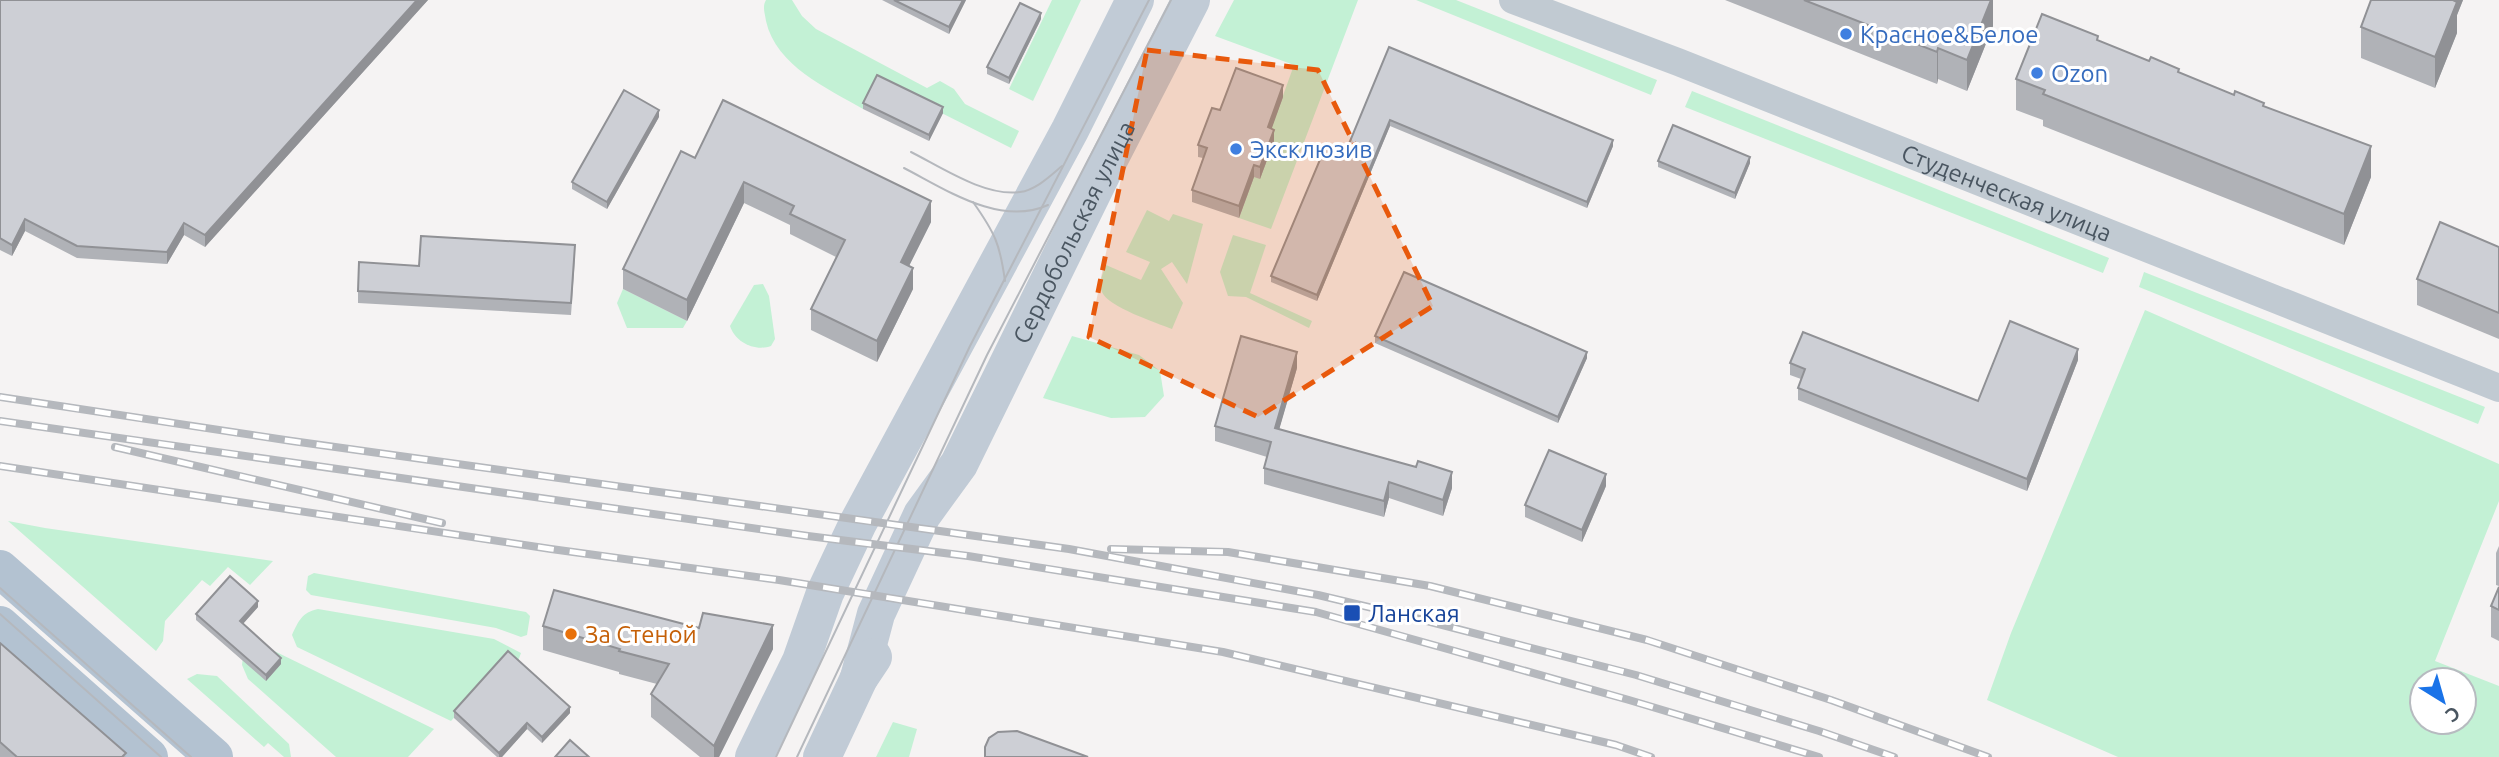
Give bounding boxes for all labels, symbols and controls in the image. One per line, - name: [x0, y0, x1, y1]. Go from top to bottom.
- place label: Красное&Белое: [1860, 21, 2039, 48]
- marker: Красное&Белое: [1838, 26, 1854, 42]
- place label: Ozon: [2051, 60, 2108, 87]
- marker: Ozon: [2029, 65, 2045, 81]
- street label: Сердобольская улица: [1007, 116, 1140, 348]
- place label: Эксклюзив: [1250, 136, 1373, 163]
- street label: Студенческая улица: [1898, 139, 2116, 246]
- marker: Эксклюзив: [1228, 141, 1244, 157]
- place label: Ланская: [1368, 600, 1460, 627]
- marker: Ланская: [1342, 603, 1362, 623]
- place label: За Стеной: [585, 621, 697, 648]
- marker: За Стеной: [563, 626, 579, 642]
- north arrow: [2408, 666, 2478, 736]
- text: С: [2442, 702, 2465, 727]

